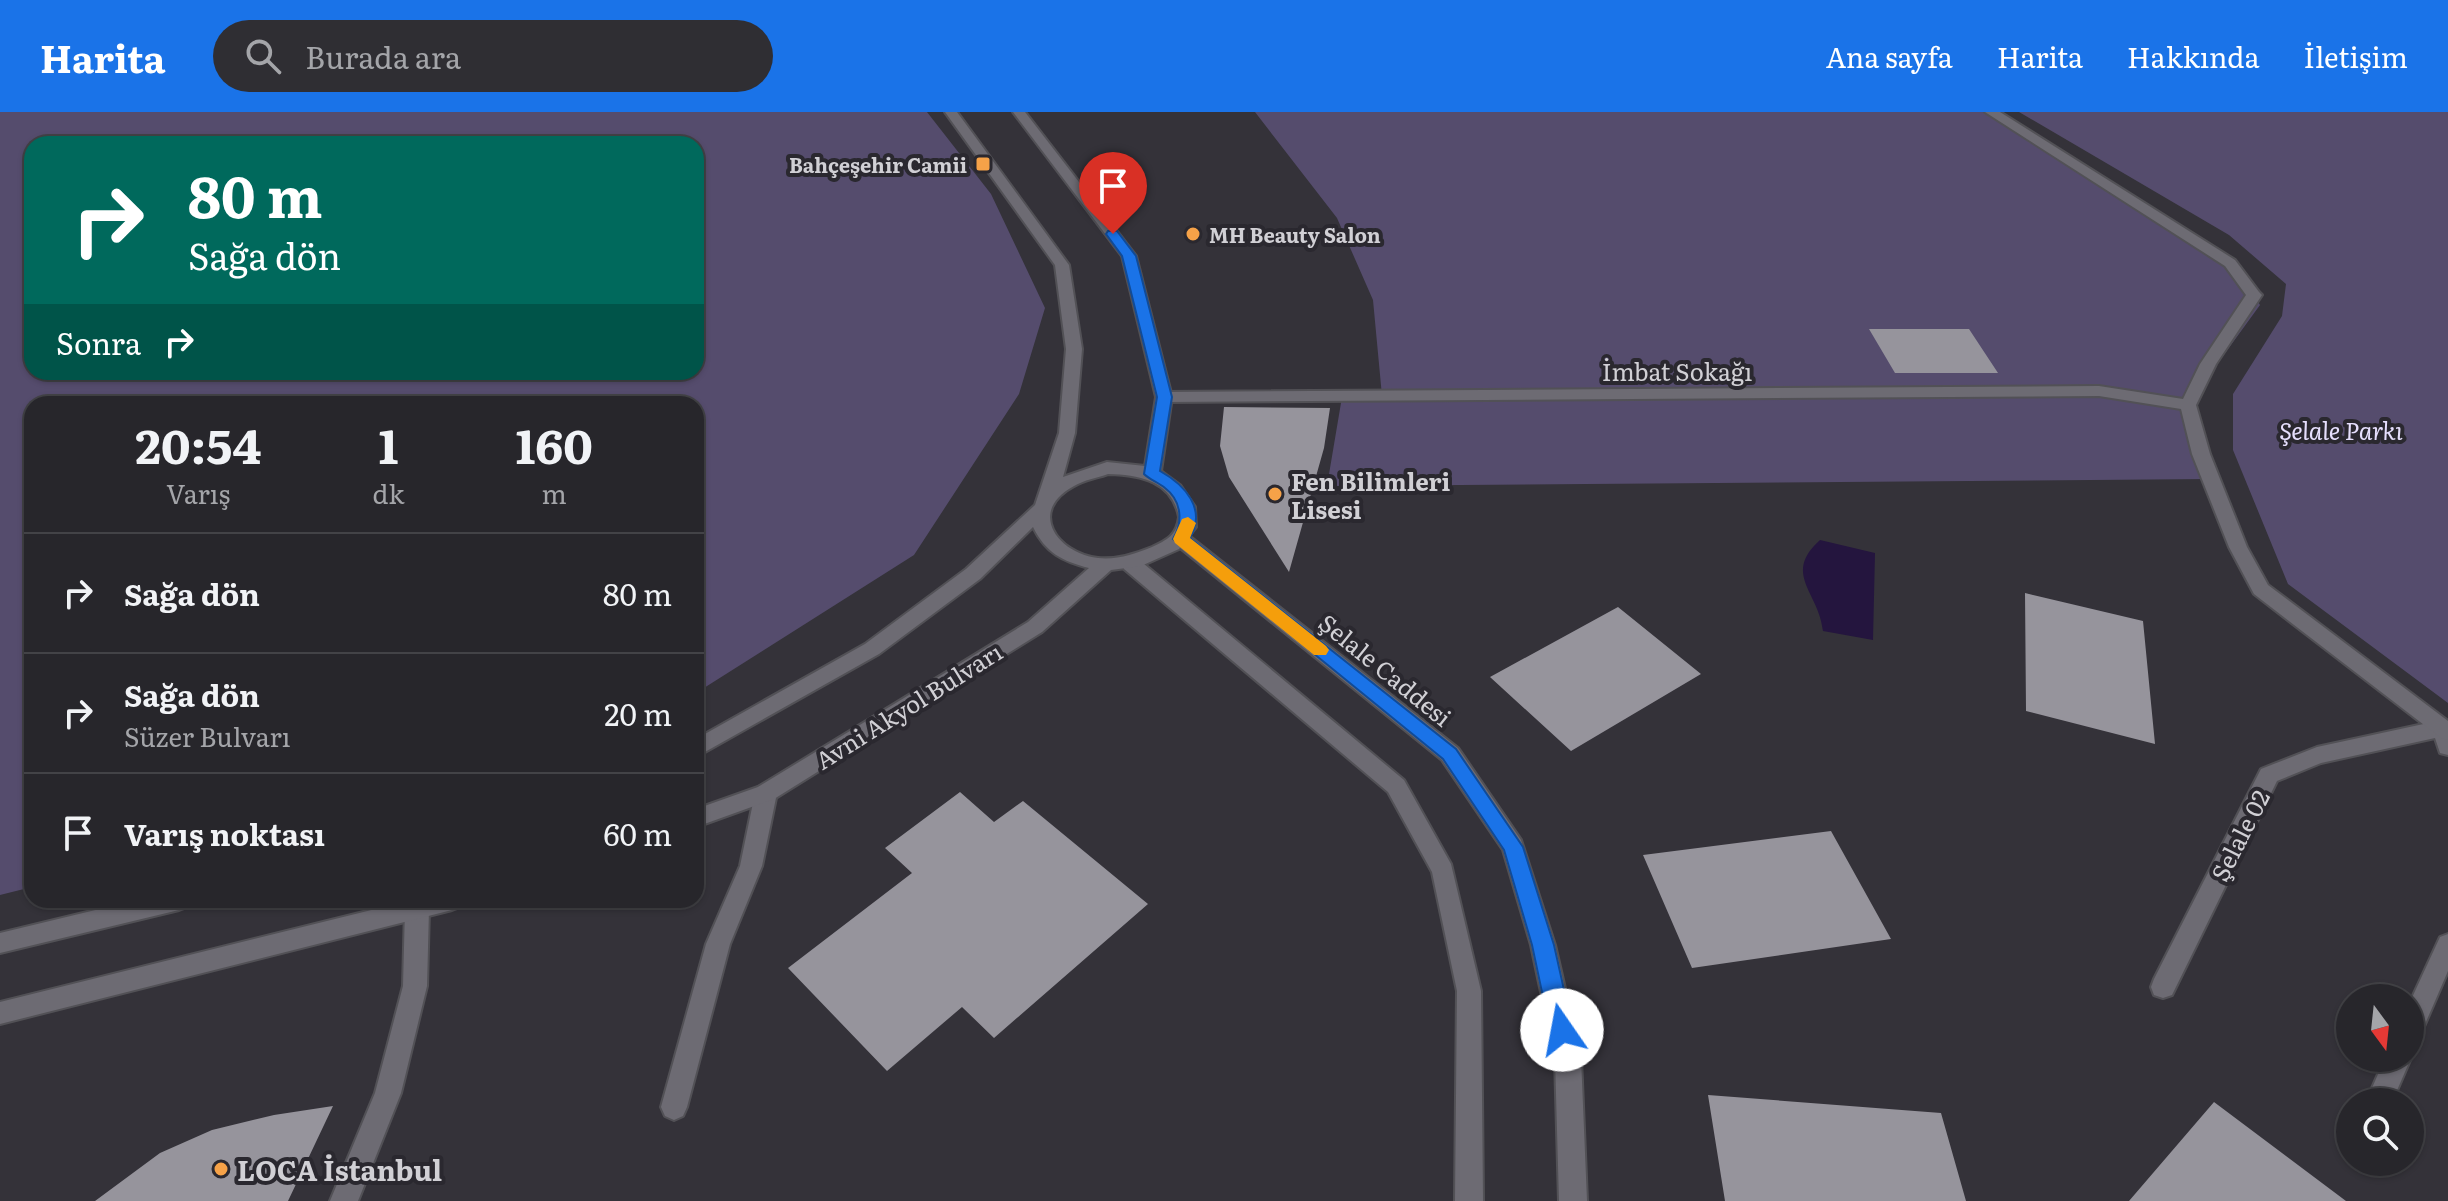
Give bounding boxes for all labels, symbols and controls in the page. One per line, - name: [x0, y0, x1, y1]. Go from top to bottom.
- search box: [213, 20, 773, 92]
- text: Harita: [40, 28, 165, 85]
- icon: search: [241, 34, 285, 78]
- text: Burada ara: [305, 34, 461, 78]
- text: Ana sayfa: [1826, 35, 1953, 77]
- text: Harita: [1997, 35, 2083, 77]
- text: Hakkında: [2127, 35, 2260, 77]
- text: İletişim: [2304, 35, 2408, 77]
- place label: Bahçeşehir Camii: [789, 149, 967, 179]
- text: 80 m: [188, 152, 323, 235]
- pin: [1079, 152, 1147, 234]
- marker: Bahçeşehir Camii: [974, 155, 992, 173]
- icon: arrive: [1091, 164, 1135, 208]
- icon: right: [56, 168, 160, 272]
- place label: MH Beauty Salon: [1209, 219, 1381, 249]
- marker: MH Beauty Salon: [1184, 225, 1202, 243]
- text: Sağa dön: [188, 228, 341, 281]
- text: Sonra: [56, 320, 141, 364]
- icon: right: [157, 320, 201, 364]
- street label: İmbat Sokağı: [1602, 353, 1752, 388]
- text: 20:54: [135, 408, 261, 479]
- text: 1: [378, 408, 398, 479]
- text: 160: [515, 408, 593, 479]
- park label: Şelale Parkı: [2279, 412, 2403, 447]
- place label: Fen Bilimleri Lisesi: [1291, 463, 1451, 526]
- text: Varış: [166, 473, 230, 512]
- text: dk: [372, 473, 404, 512]
- text: m: [542, 473, 567, 512]
- marker: Fen Bilimleri Lisesi: [1266, 485, 1284, 503]
- icon: right: [56, 571, 100, 615]
- text: Sağa dön: [124, 571, 260, 615]
- text: 80 m: [603, 571, 672, 615]
- street label: Şelale Caddesi: [1312, 605, 1460, 733]
- street label: Avni Akyol Bulvarı: [808, 633, 1008, 777]
- text: Sağa dön: [124, 672, 260, 716]
- icon: right: [56, 691, 100, 735]
- text: 20 m: [604, 691, 672, 735]
- text: Süzer Bulvarı: [124, 716, 290, 755]
- street label: Şelale 02: [2201, 783, 2277, 887]
- icon: arrive: [56, 811, 100, 855]
- text: Varış noktası: [124, 811, 325, 855]
- text: 60 m: [603, 811, 672, 855]
- north arrow: [2336, 984, 2424, 1072]
- map controls: [2336, 984, 2424, 1176]
- position arrow: [1520, 988, 1604, 1072]
- button: search: [2336, 1088, 2424, 1176]
- place label: LOCA İstanbul: [237, 1148, 442, 1190]
- marker: LOCA İstanbul: [212, 1160, 230, 1178]

